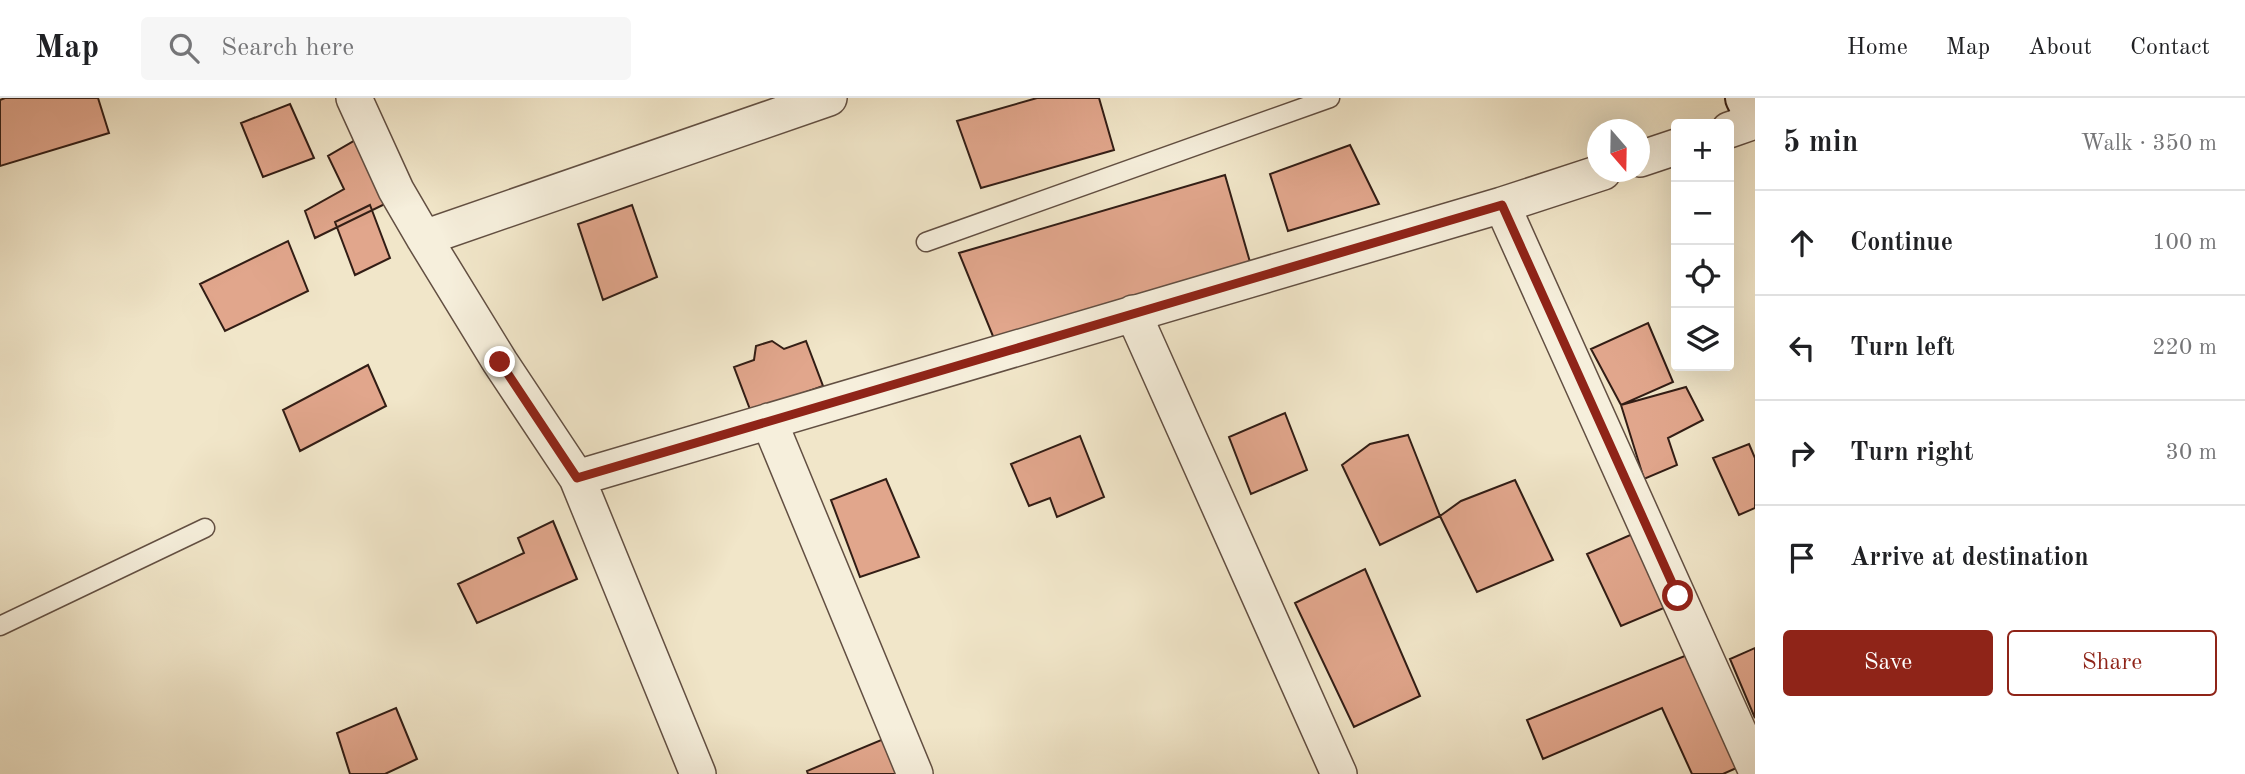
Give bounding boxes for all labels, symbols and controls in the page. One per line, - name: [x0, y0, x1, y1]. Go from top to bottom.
- search box: [141, 17, 631, 80]
- icon: search: [165, 29, 203, 67]
- text: Map: [35, 32, 99, 65]
- text: Search here: [221, 35, 354, 61]
- text: Home: [1847, 36, 1908, 60]
- text: Map: [1946, 36, 1990, 60]
- text: About: [2028, 36, 2092, 60]
- text: Contact: [2130, 36, 2210, 60]
- north arrow: [1587, 119, 1650, 182]
- map controls: [1671, 119, 1734, 371]
- button: +: [1671, 119, 1734, 182]
- text: 5 min: [1783, 128, 1858, 158]
- text: Walk · 350 m: [2081, 132, 2217, 155]
- button: −: [1671, 182, 1734, 245]
- icon: ahead: [1783, 224, 1821, 262]
- text: Continue: [1850, 230, 1953, 256]
- text: 100 m: [2152, 231, 2217, 254]
- button: locate: [1671, 245, 1734, 308]
- button: layers: [1671, 308, 1734, 371]
- icon: left: [1783, 329, 1821, 367]
- text: Turn left: [1850, 335, 1955, 361]
- text: 220 m: [2152, 336, 2217, 359]
- route end: [484, 346, 515, 377]
- icon: right: [1783, 434, 1821, 472]
- text: Turn right: [1850, 440, 1973, 466]
- text: 30 m: [2166, 441, 2217, 464]
- icon: arrive: [1783, 539, 1821, 577]
- text: Arrive at destination: [1850, 545, 2089, 571]
- route start: [1662, 580, 1693, 611]
- button: Save: [1783, 630, 1993, 696]
- button: Share: [2007, 630, 2217, 696]

